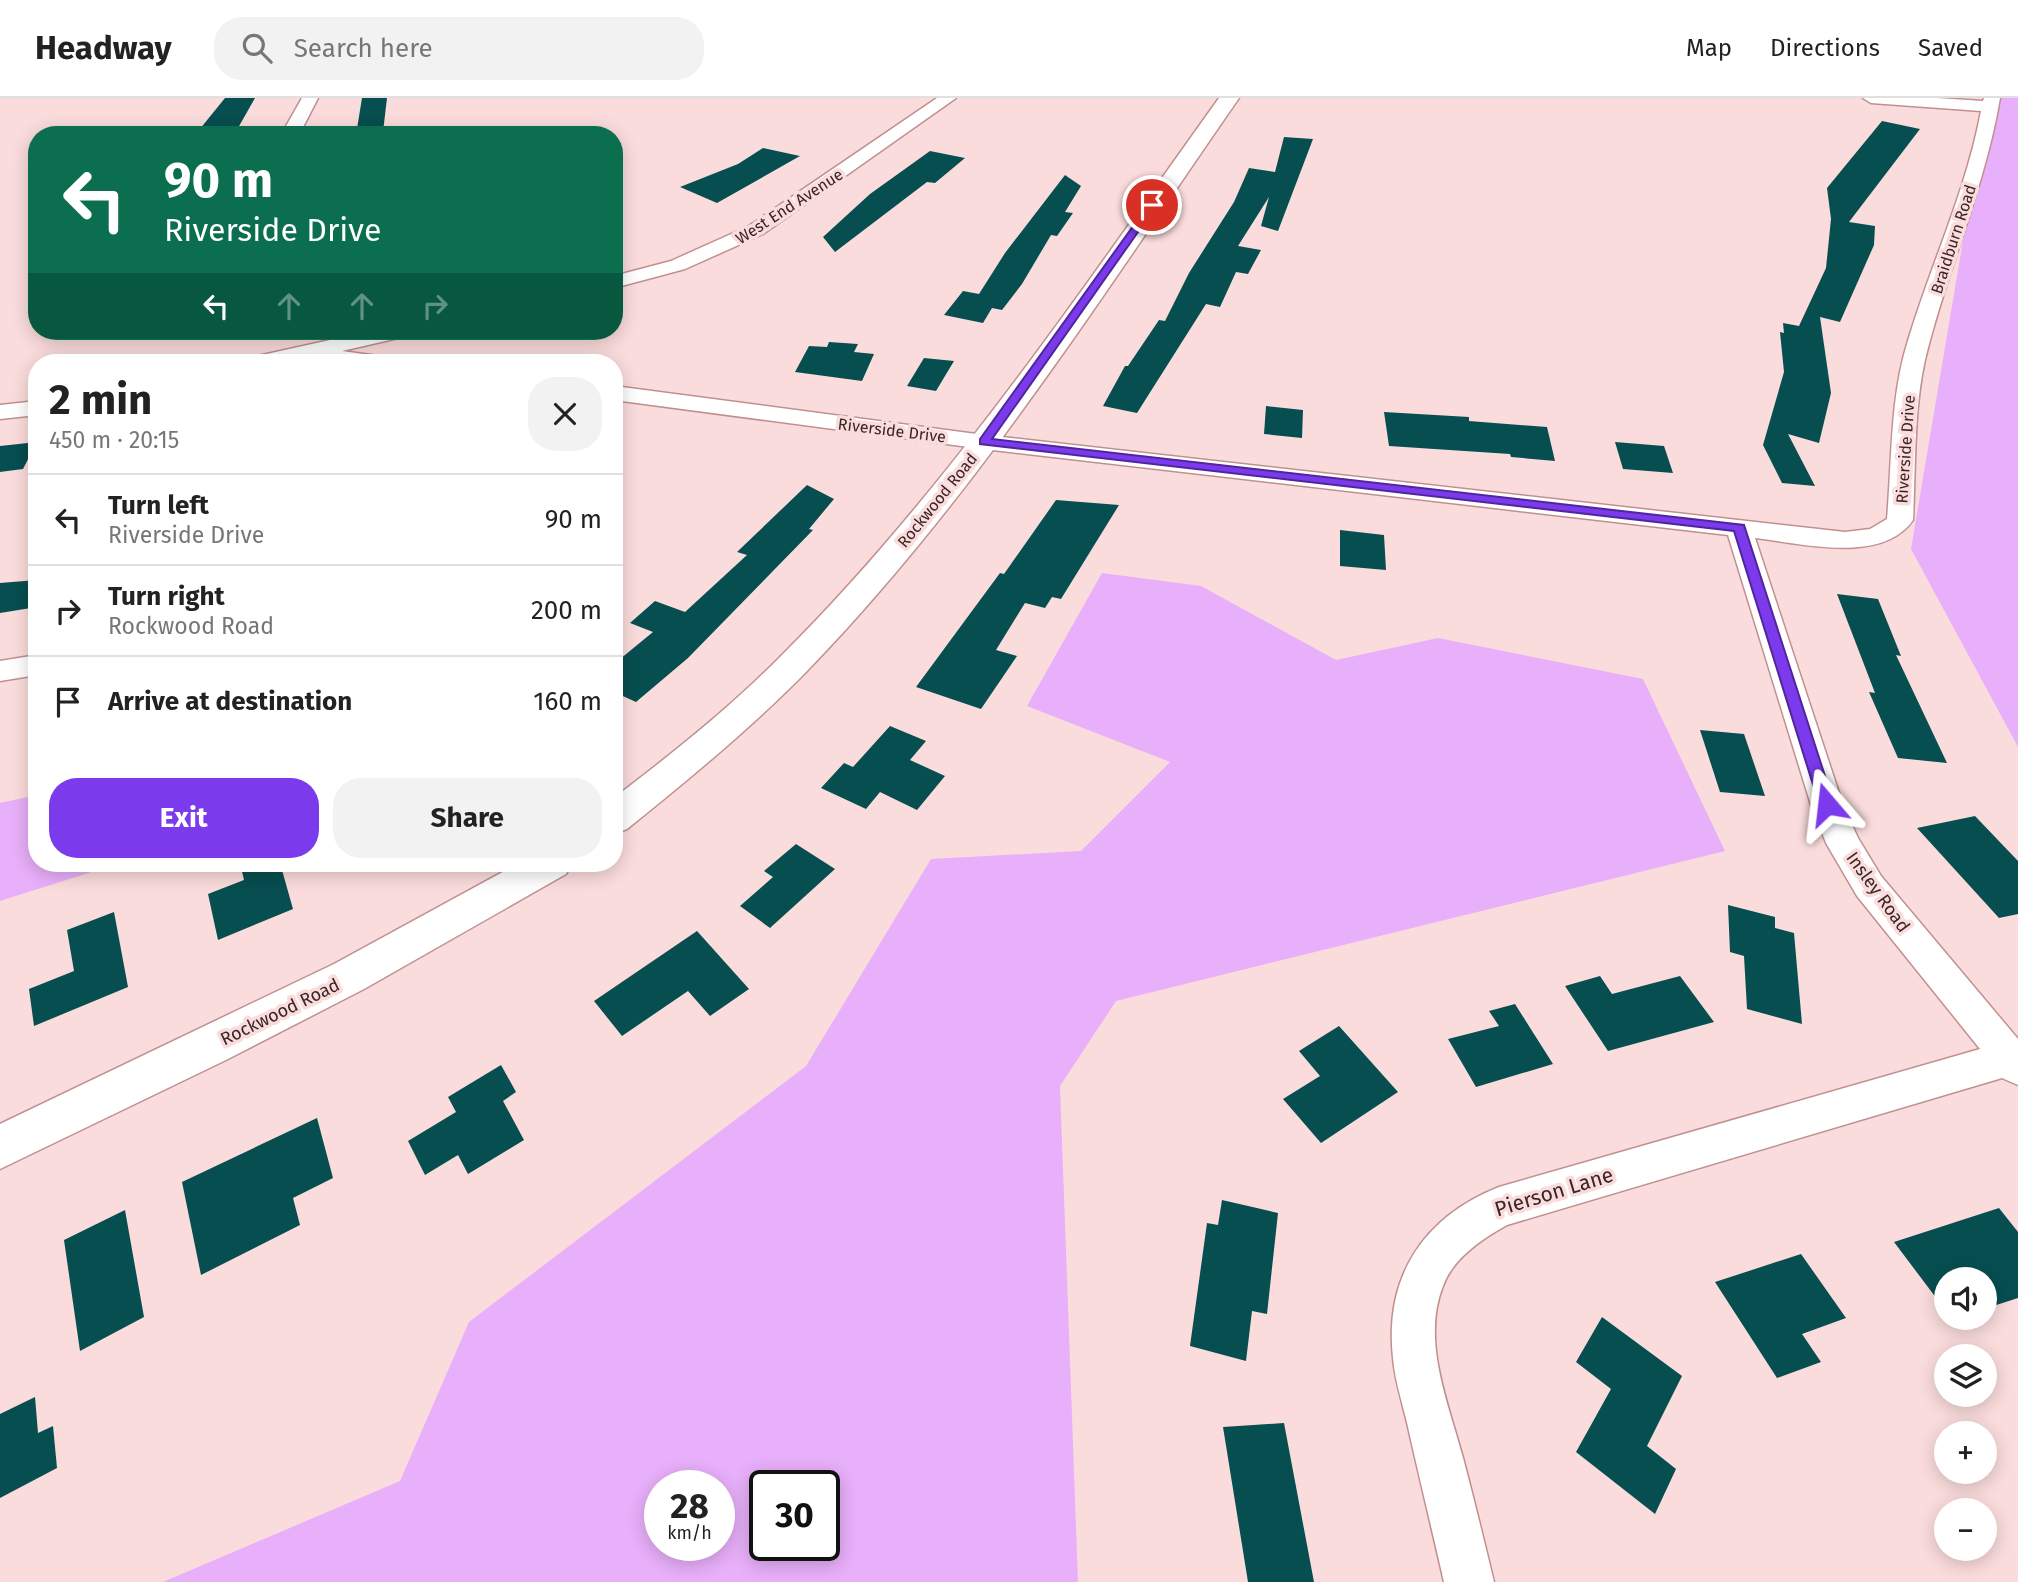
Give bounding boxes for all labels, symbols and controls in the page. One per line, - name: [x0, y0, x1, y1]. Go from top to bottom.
- search box: [214, 17, 704, 80]
- text: Headway: [35, 28, 172, 68]
- icon: search: [238, 29, 276, 67]
- text: Search here: [294, 33, 433, 64]
- text: Map: [1686, 34, 1732, 62]
- text: Directions: [1770, 34, 1880, 62]
- text: Saved: [1918, 34, 1983, 62]
- text: 90 m: [164, 151, 273, 210]
- icon: left: [49, 154, 140, 245]
- street label: West End Avenue: [732, 165, 846, 248]
- pin: [1122, 175, 1182, 235]
- street label: Braidburn Road: [1927, 182, 1980, 296]
- icon: arrive: [1133, 186, 1171, 224]
- text: Riverside Drive: [164, 211, 381, 249]
- icon: left: [197, 287, 235, 325]
- icon: ahead: [270, 287, 308, 325]
- icon: ahead: [343, 287, 381, 325]
- icon: right: [416, 287, 454, 325]
- text: 2 min: [49, 375, 152, 425]
- button: close: [528, 377, 602, 451]
- street label: Riverside Drive: [1892, 394, 1919, 504]
- street label: Riverside Drive: [837, 414, 947, 447]
- text: 450 m · 20:15: [49, 426, 179, 454]
- street label: Rockwood Road: [894, 449, 981, 551]
- text: Turn left: [108, 490, 209, 521]
- icon: left: [49, 501, 87, 539]
- text: 90 m: [545, 504, 602, 535]
- text: Riverside Drive: [108, 521, 264, 549]
- text: Turn right: [108, 581, 225, 612]
- icon: right: [49, 592, 87, 630]
- text: 200 m: [531, 595, 602, 626]
- text: Rockwood Road: [108, 612, 274, 640]
- icon: arrive: [49, 683, 87, 721]
- text: Arrive at destination: [108, 686, 352, 717]
- text: 160 m: [533, 686, 602, 717]
- position arrow: [1790, 767, 1864, 841]
- button: Exit: [49, 778, 319, 858]
- button: Share: [333, 778, 602, 858]
- street label: Insley Road: [1841, 847, 1915, 937]
- street label: Rockwood Road: [217, 974, 343, 1050]
- street label: Pierson Lane: [1492, 1162, 1616, 1222]
- map controls: [1934, 1267, 1997, 1561]
- button: sound: [1934, 1267, 1997, 1330]
- button: layers: [1934, 1344, 1997, 1407]
- button: +: [1934, 1421, 1997, 1484]
- speed limit sign: 30: [749, 1470, 840, 1561]
- text: 28: [670, 1485, 709, 1527]
- button: −: [1934, 1498, 1997, 1561]
- text: km/h: [667, 1522, 712, 1544]

